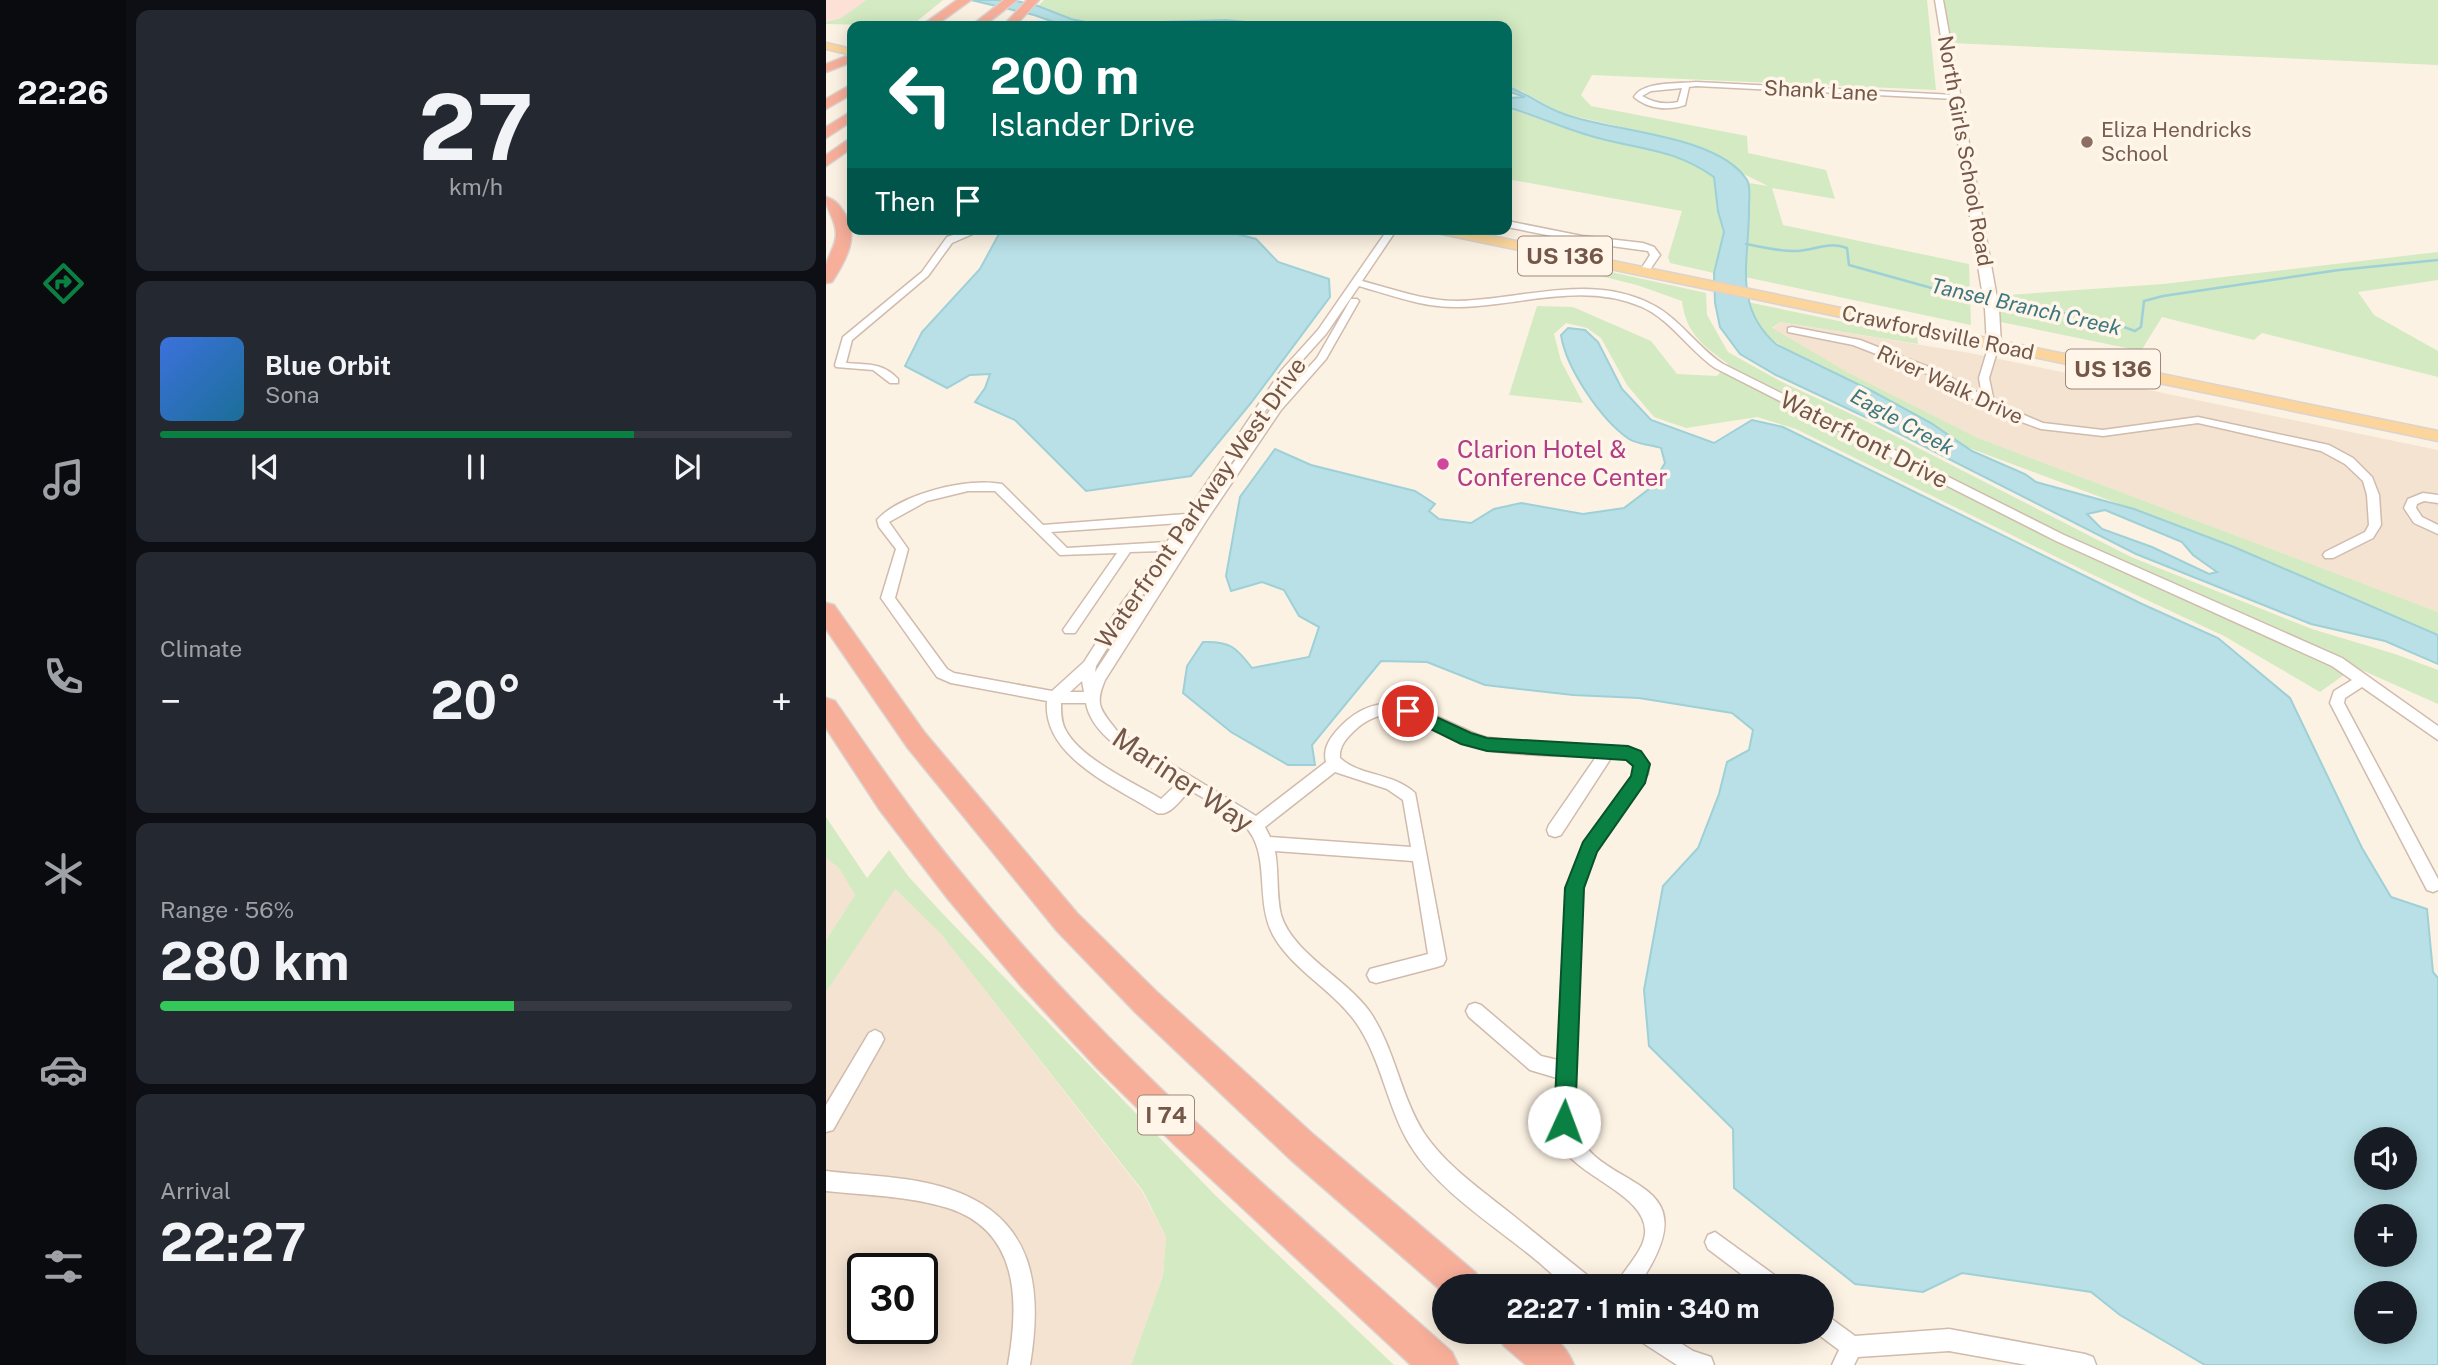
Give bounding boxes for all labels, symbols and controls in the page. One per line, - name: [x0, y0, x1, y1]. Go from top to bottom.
- street label: North Girls School Road: [1933, 34, 1998, 268]
- text: 200 m: [990, 47, 1139, 105]
- icon: left: [875, 49, 966, 140]
- text: 22:26: [17, 74, 109, 111]
- text: 27: [419, 74, 533, 180]
- street label: Shank Lane: [1763, 75, 1879, 106]
- text: Islander Drive: [990, 106, 1195, 143]
- place label: Eliza Hendricks School: [2101, 117, 2252, 166]
- marker: Eliza Hendricks School: [2079, 134, 2095, 150]
- text: km/h: [449, 173, 503, 200]
- icon: arrive: [949, 182, 987, 220]
- text: Then: [875, 186, 935, 217]
- road number: US 136: [1518, 236, 1612, 276]
- icon: directions: [39, 259, 88, 308]
- water label: Tansel Branch Creek: [1929, 272, 2124, 341]
- street label: Crawfordsville Road: [1840, 300, 2036, 365]
- street label: River Walk Drive: [1873, 340, 2027, 429]
- text: Blue Orbit: [265, 350, 391, 381]
- road number: US 136: [2066, 350, 2160, 388]
- street label: Waterfront Parkway West Drive: [1089, 352, 1312, 653]
- text: Sona: [265, 381, 319, 408]
- water label: Eagle Creek: [1846, 383, 1959, 461]
- street label: Waterfront Drive: [1776, 385, 1953, 494]
- place label: Clarion Hotel & Conference Center: [1457, 435, 1668, 491]
- icon: previous: [246, 448, 284, 486]
- icon: pause: [457, 448, 495, 486]
- icon: next: [668, 448, 706, 486]
- icon: music: [39, 455, 88, 504]
- marker: Clarion Hotel & Conference Center: [1435, 456, 1451, 472]
- text: Climate: [160, 635, 242, 662]
- icon: phone: [39, 652, 88, 701]
- text: 20°: [430, 670, 522, 731]
- text: −: [160, 679, 181, 724]
- text: +: [771, 679, 792, 724]
- pin: [1378, 681, 1438, 741]
- icon: arrive: [1389, 692, 1427, 730]
- street label: Mariner Way: [1107, 720, 1260, 839]
- icon: climate: [39, 849, 88, 898]
- text: Range · 56%: [160, 896, 294, 923]
- text: 280 km: [160, 931, 350, 992]
- icon: car: [39, 1045, 88, 1094]
- position arrow: [1527, 1085, 1601, 1159]
- road number: I 74: [1138, 1096, 1194, 1134]
- map controls: [2354, 1127, 2417, 1344]
- button: sound: [2354, 1127, 2417, 1190]
- text: Arrival: [160, 1177, 231, 1204]
- button: +: [2354, 1204, 2417, 1267]
- text: 22:27: [160, 1212, 307, 1273]
- icon: filters: [39, 1242, 88, 1291]
- speed limit sign: 30: [847, 1253, 938, 1344]
- button: −: [2354, 1281, 2417, 1344]
- text: 22:27 · 1 min · 340 m: [1507, 1293, 1759, 1324]

